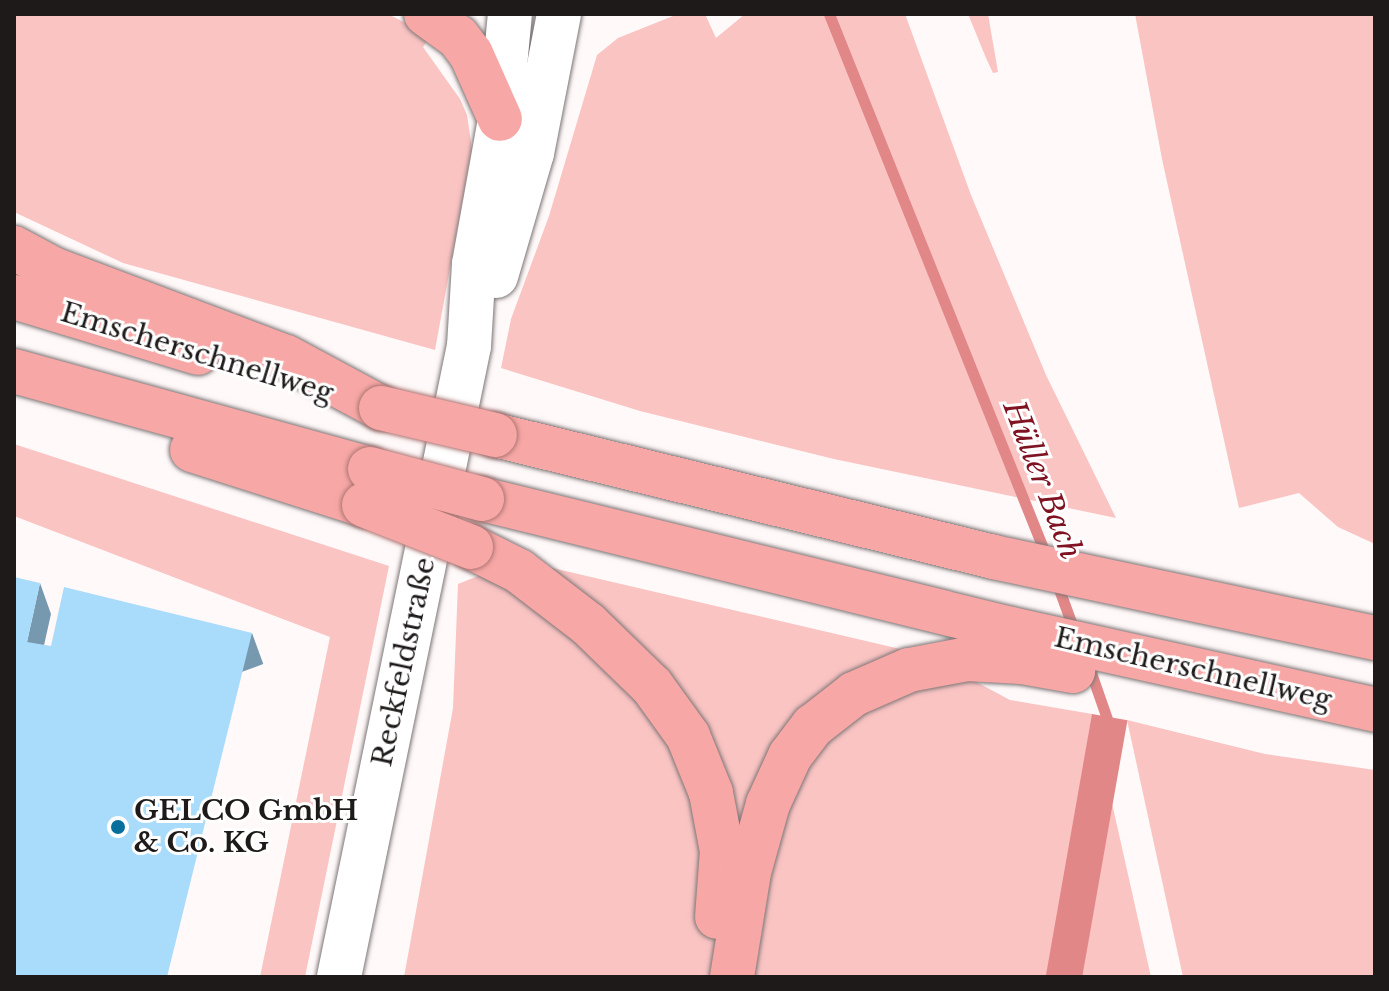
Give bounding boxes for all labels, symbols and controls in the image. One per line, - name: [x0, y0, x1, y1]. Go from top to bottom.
- street label: Emscherschnellweg: [57, 296, 337, 410]
- water label: Hüller Bach: [995, 395, 1089, 565]
- street label: Reckfeldstraße: [365, 554, 443, 770]
- street label: Emscherschnellweg: [1051, 621, 1335, 717]
- place label: GELCO GmbH & Co. KG: [134, 794, 358, 860]
- marker: GELCO GmbH & Co. KG: [109, 818, 127, 836]

